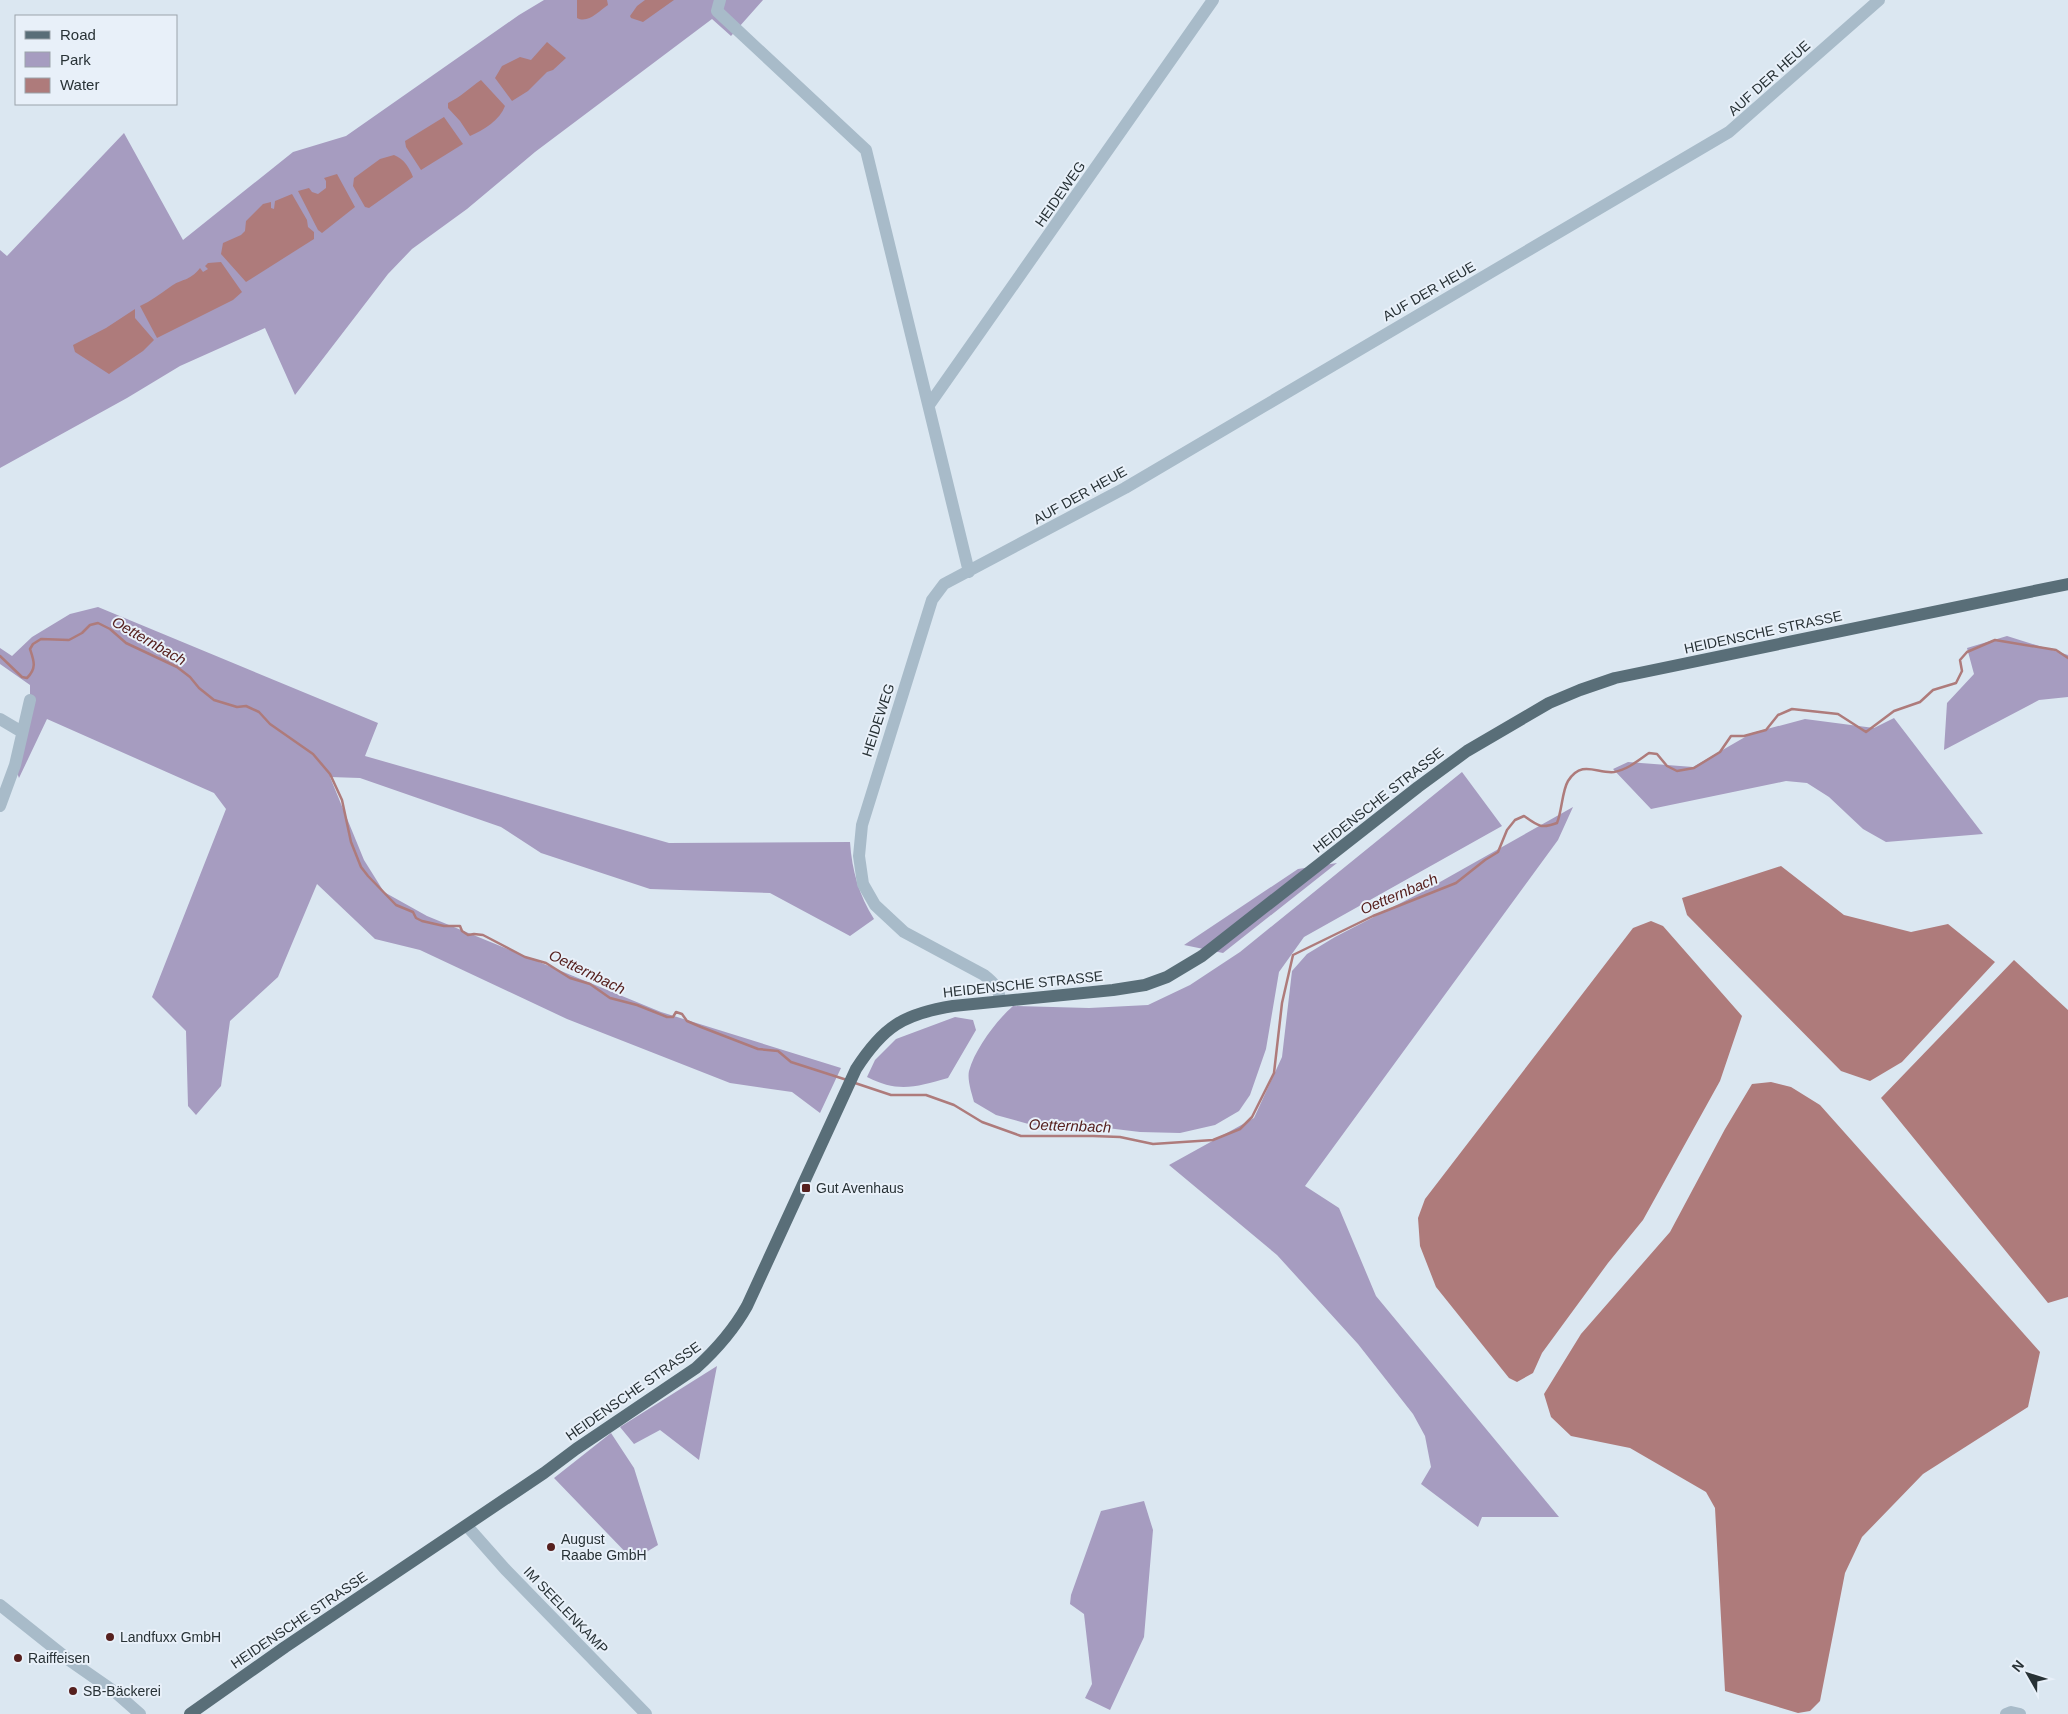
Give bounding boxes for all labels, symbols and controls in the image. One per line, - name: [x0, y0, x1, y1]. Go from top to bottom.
- legend: [15, 15, 178, 105]
- text: Road: [60, 26, 96, 43]
- street label: AUF DER HEUE: [1725, 37, 1813, 119]
- text: Park: [60, 51, 91, 68]
- text: Water: [60, 76, 99, 93]
- street label: HEIDEWEG: [1032, 158, 1088, 230]
- street label: AUF DER HEUE: [1380, 258, 1478, 324]
- street label: AUF DER HEUE: [1031, 463, 1129, 527]
- street label: HEIDENSCHE STRASSE: [1683, 607, 1843, 657]
- water label: Oetternbach: [109, 613, 189, 669]
- street label: HEIDEWEG: [859, 681, 897, 759]
- street label: HEIDENSCHE STRASSE: [1310, 744, 1446, 856]
- water label: Oetternbach: [1357, 870, 1440, 917]
- water label: Oetternbach: [546, 946, 628, 997]
- street label: HEIDENSCHE STRASSE: [942, 968, 1104, 1000]
- water label: Oetternbach: [1028, 1116, 1112, 1135]
- place label: Gut Avenhaus: [816, 1180, 904, 1196]
- marker: Gut Avenhaus: [800, 1182, 812, 1194]
- street label: HEIDENSCHE STRASSE: [562, 1338, 704, 1444]
- place label: August Raabe GmbH: [561, 1531, 647, 1563]
- marker: August Raabe GmbH: [545, 1541, 557, 1553]
- street label: IM SEELENKAMP: [521, 1563, 611, 1657]
- street label: HEIDENSCHE STRASSE: [228, 1568, 370, 1672]
- place label: Landfuxx GmbH: [120, 1629, 221, 1645]
- marker: Landfuxx GmbH: [104, 1631, 116, 1643]
- north arrow: [2003, 1649, 2053, 1699]
- place label: Raiffeisen: [28, 1650, 90, 1666]
- marker: Raiffeisen: [12, 1652, 24, 1664]
- text: N: [2008, 1657, 2027, 1675]
- place label: SB-Bäckerei: [83, 1683, 161, 1699]
- marker: SB-Bäckerei: [67, 1685, 79, 1697]

